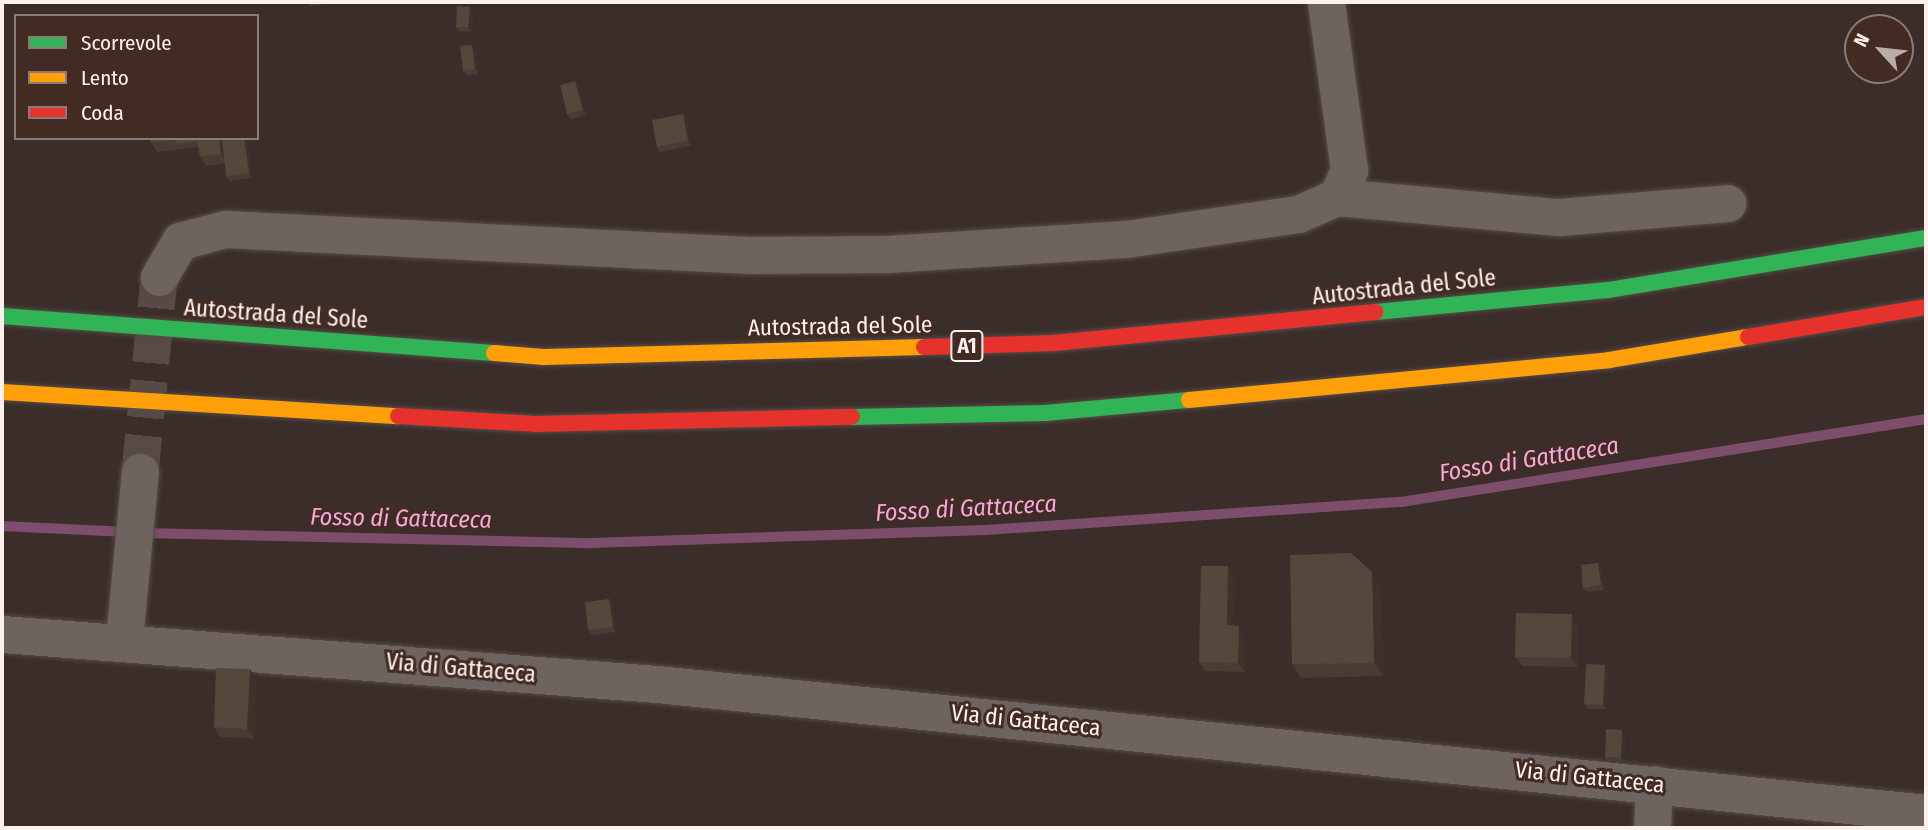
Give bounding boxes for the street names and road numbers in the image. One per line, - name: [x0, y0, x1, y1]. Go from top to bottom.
- street label: Autostrada del Sole: [1311, 264, 1497, 310]
- street label: Autostrada del Sole: [183, 294, 369, 334]
- street label: Autostrada del Sole: [748, 311, 932, 341]
- road number: A1: [950, 328, 984, 364]
- street label: Via di Gattaceca: [385, 648, 537, 688]
- street label: Via di Gattaceca: [950, 698, 1102, 742]
- street label: Via di Gattaceca: [1514, 755, 1666, 799]

